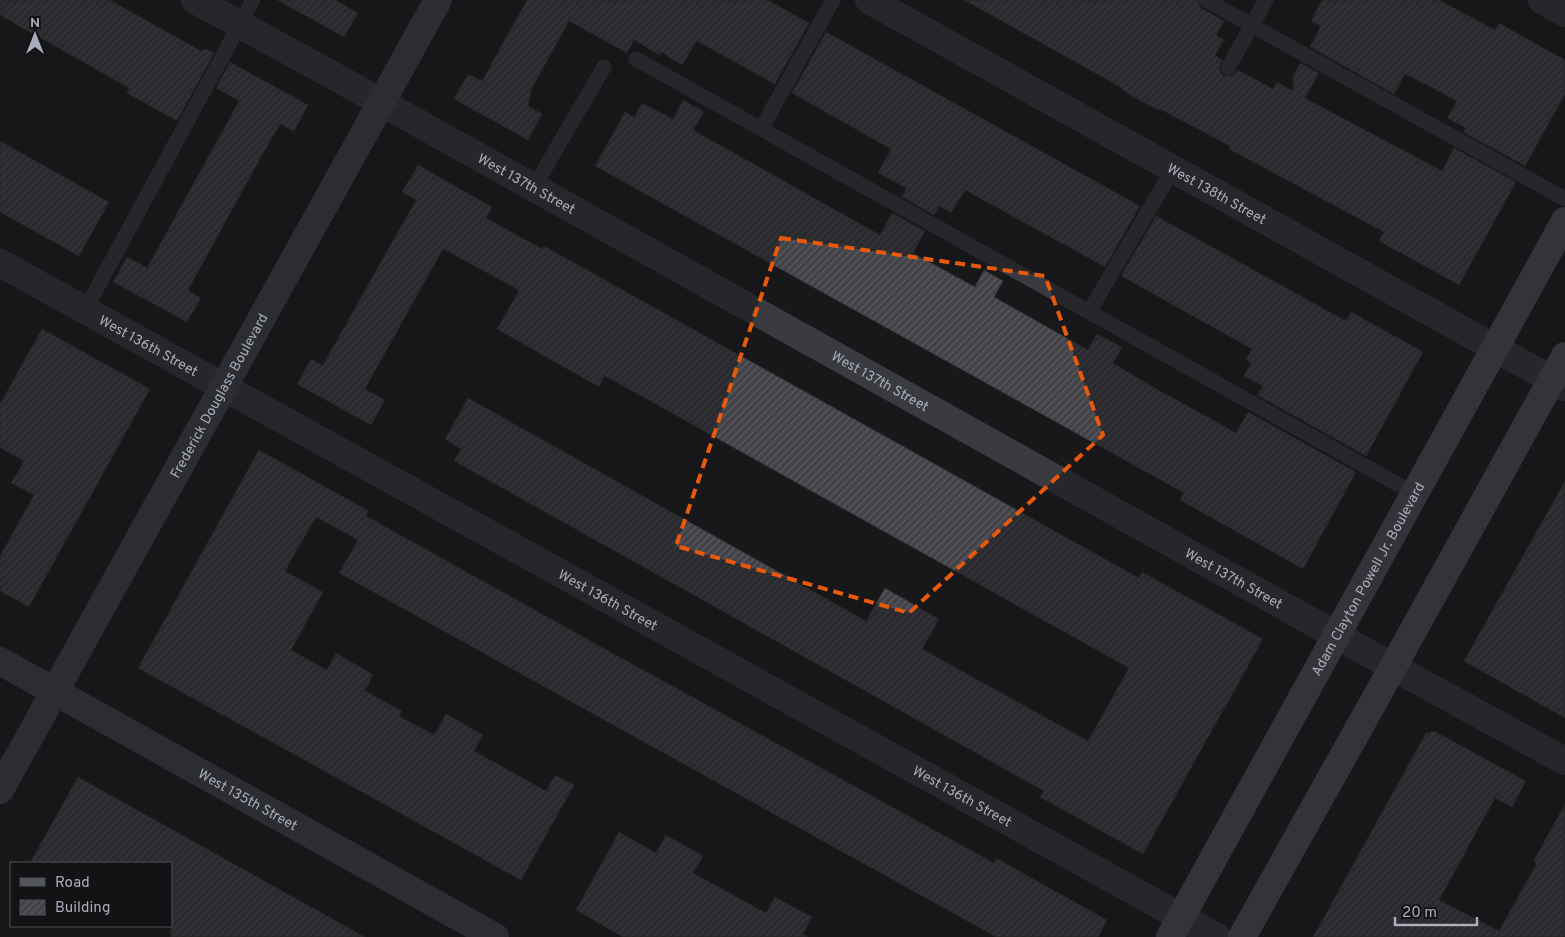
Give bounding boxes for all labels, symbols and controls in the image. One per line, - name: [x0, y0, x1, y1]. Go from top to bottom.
- north arrow: [10, 10, 60, 60]
- text: N: [30, 15, 40, 32]
- street label: West 137th Street: [474, 151, 578, 219]
- street label: West 138th Street: [1164, 160, 1269, 229]
- street label: Frederick Douglass Boulevard: [168, 311, 272, 482]
- street label: West 136th Street: [95, 312, 201, 381]
- street label: West 137th Street: [828, 348, 931, 416]
- street label: Adam Clayton Powell Jr. Boulevard: [1309, 480, 1429, 680]
- street label: West 137th Street: [1181, 546, 1285, 614]
- street label: West 136th Street: [555, 567, 660, 635]
- street label: West 136th Street: [909, 763, 1014, 832]
- street label: West 135th Street: [195, 766, 300, 835]
- legend: [10, 862, 172, 927]
- text: Road: [55, 874, 90, 893]
- scale bar: [1395, 894, 1478, 926]
- text: Building: [55, 899, 110, 918]
- text: 20 m: [1402, 904, 1437, 923]

